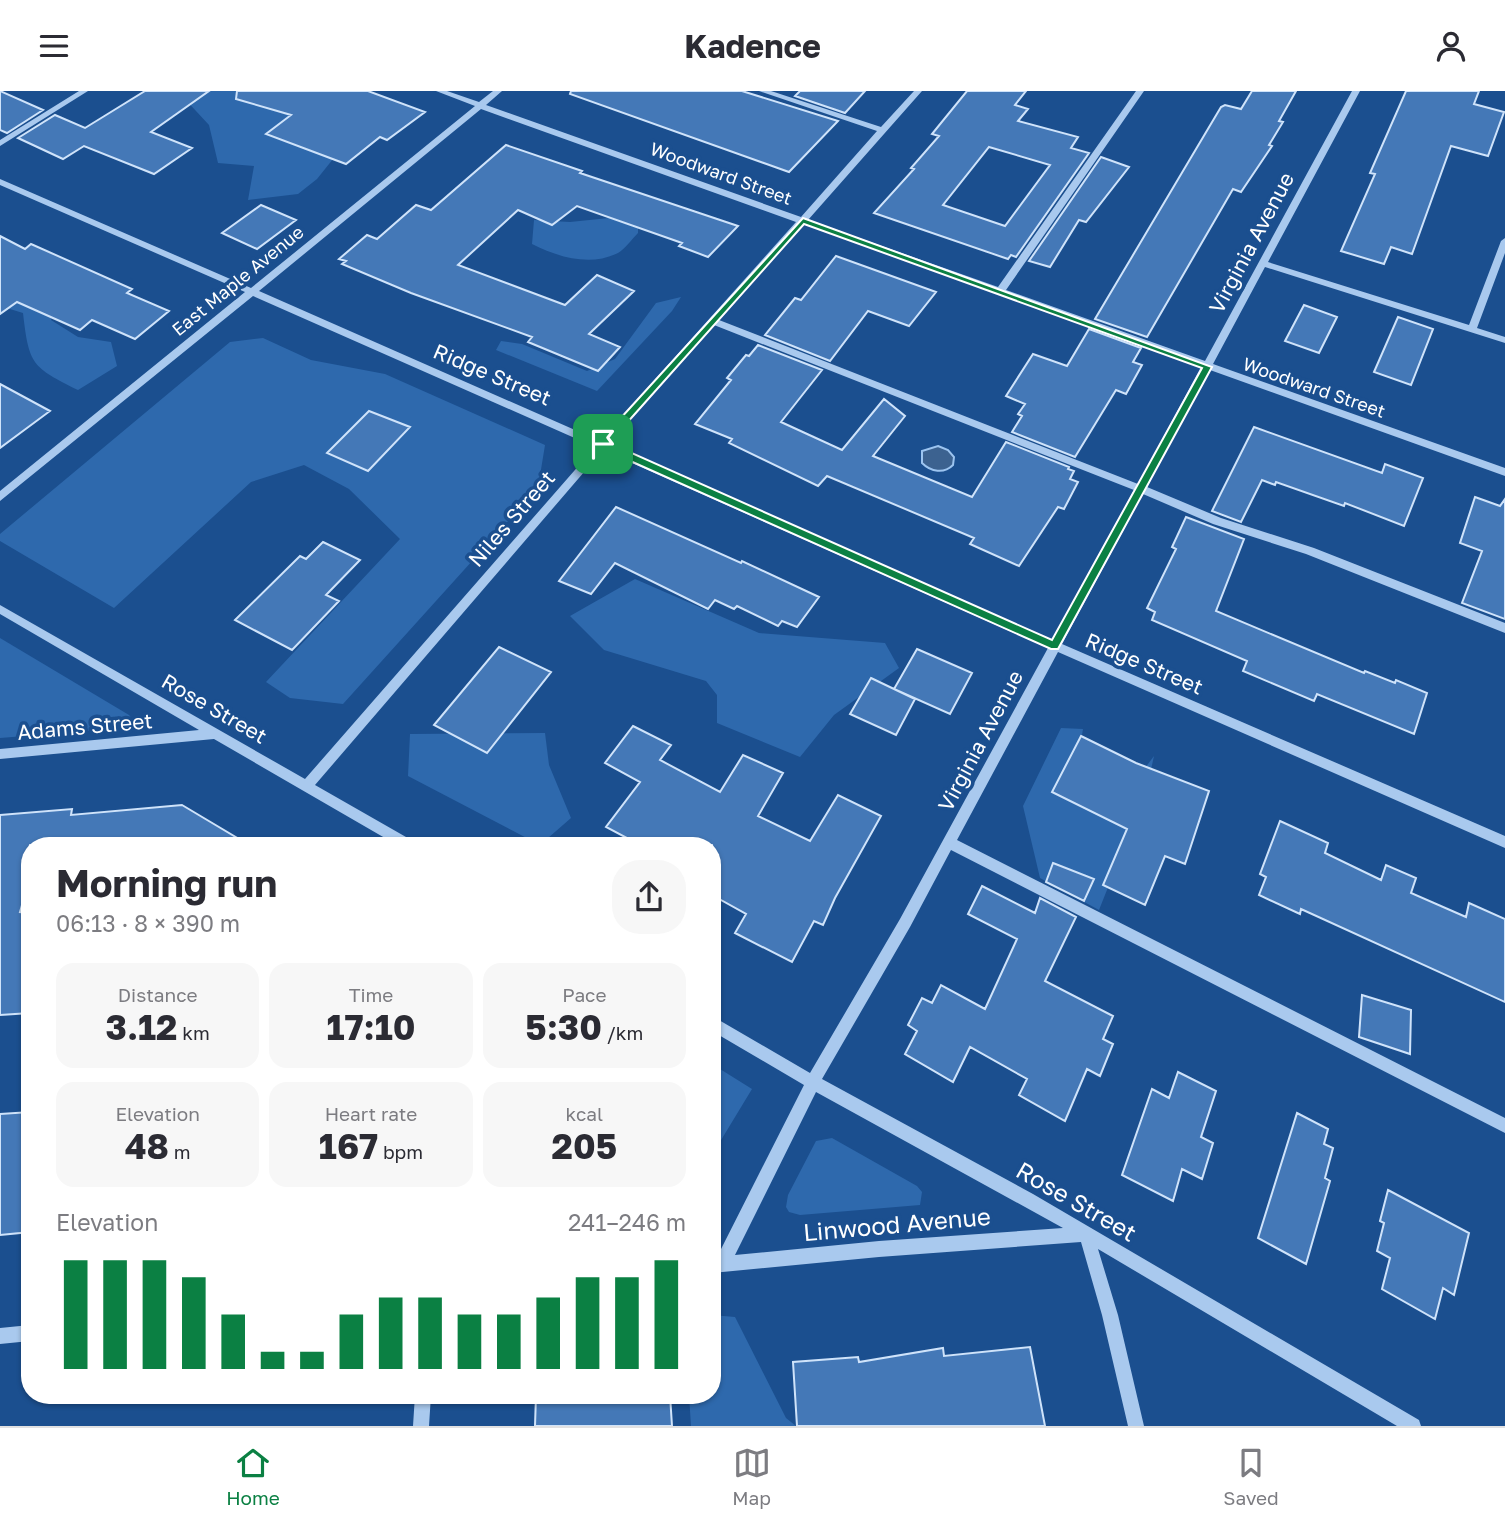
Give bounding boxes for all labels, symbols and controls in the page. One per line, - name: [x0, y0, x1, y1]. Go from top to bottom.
- icon: menu: [35, 27, 73, 65]
- text: Kadence: [684, 27, 821, 65]
- icon: person: [1432, 27, 1470, 65]
- street label: Woodward Street: [647, 137, 795, 209]
- street label: Virginia Avenue: [1203, 168, 1299, 318]
- street label: East Maple Avenue: [167, 220, 308, 340]
- street label: Ridge Street: [430, 338, 555, 411]
- street label: Woodward Street: [1240, 352, 1388, 422]
- pin: [573, 414, 633, 474]
- icon: arrive: [584, 425, 622, 463]
- street label: Niles Street: [462, 465, 560, 572]
- street label: Ridge Street: [1082, 627, 1207, 700]
- street label: Virginia Avenue: [932, 666, 1028, 816]
- street label: Rose Street: [157, 668, 272, 749]
- street label: Adams Street: [16, 707, 154, 745]
- text: Morning run: [56, 860, 277, 905]
- button: share: [612, 860, 686, 934]
- text: 06:13 · 8 × 390 m: [56, 909, 240, 937]
- text: Distance: [118, 983, 198, 1006]
- text: Time: [349, 983, 393, 1006]
- text: Pace: [562, 983, 607, 1006]
- text: 3.12: [106, 1006, 177, 1048]
- text: 17:10: [326, 1006, 416, 1048]
- text: 5:30: [525, 1006, 602, 1048]
- text: km: [177, 1021, 210, 1044]
- text: /km: [602, 1021, 643, 1044]
- text: Elevation: [115, 1102, 200, 1125]
- text: Heart rate: [325, 1102, 417, 1125]
- text: kcal: [566, 1102, 603, 1125]
- text: 48: [125, 1125, 169, 1167]
- text: 167: [319, 1125, 378, 1167]
- text: 205: [552, 1125, 617, 1167]
- text: m: [169, 1140, 191, 1163]
- text: bpm: [378, 1140, 423, 1163]
- street label: Rose Street: [1011, 1155, 1142, 1247]
- street label: Linwood Avenue: [802, 1201, 992, 1246]
- text: Elevation: [56, 1208, 158, 1236]
- text: 241–246 m: [568, 1208, 686, 1236]
- tab: Home: [226, 1444, 280, 1509]
- tab: Map: [732, 1444, 771, 1509]
- tab: Saved: [1223, 1444, 1279, 1509]

